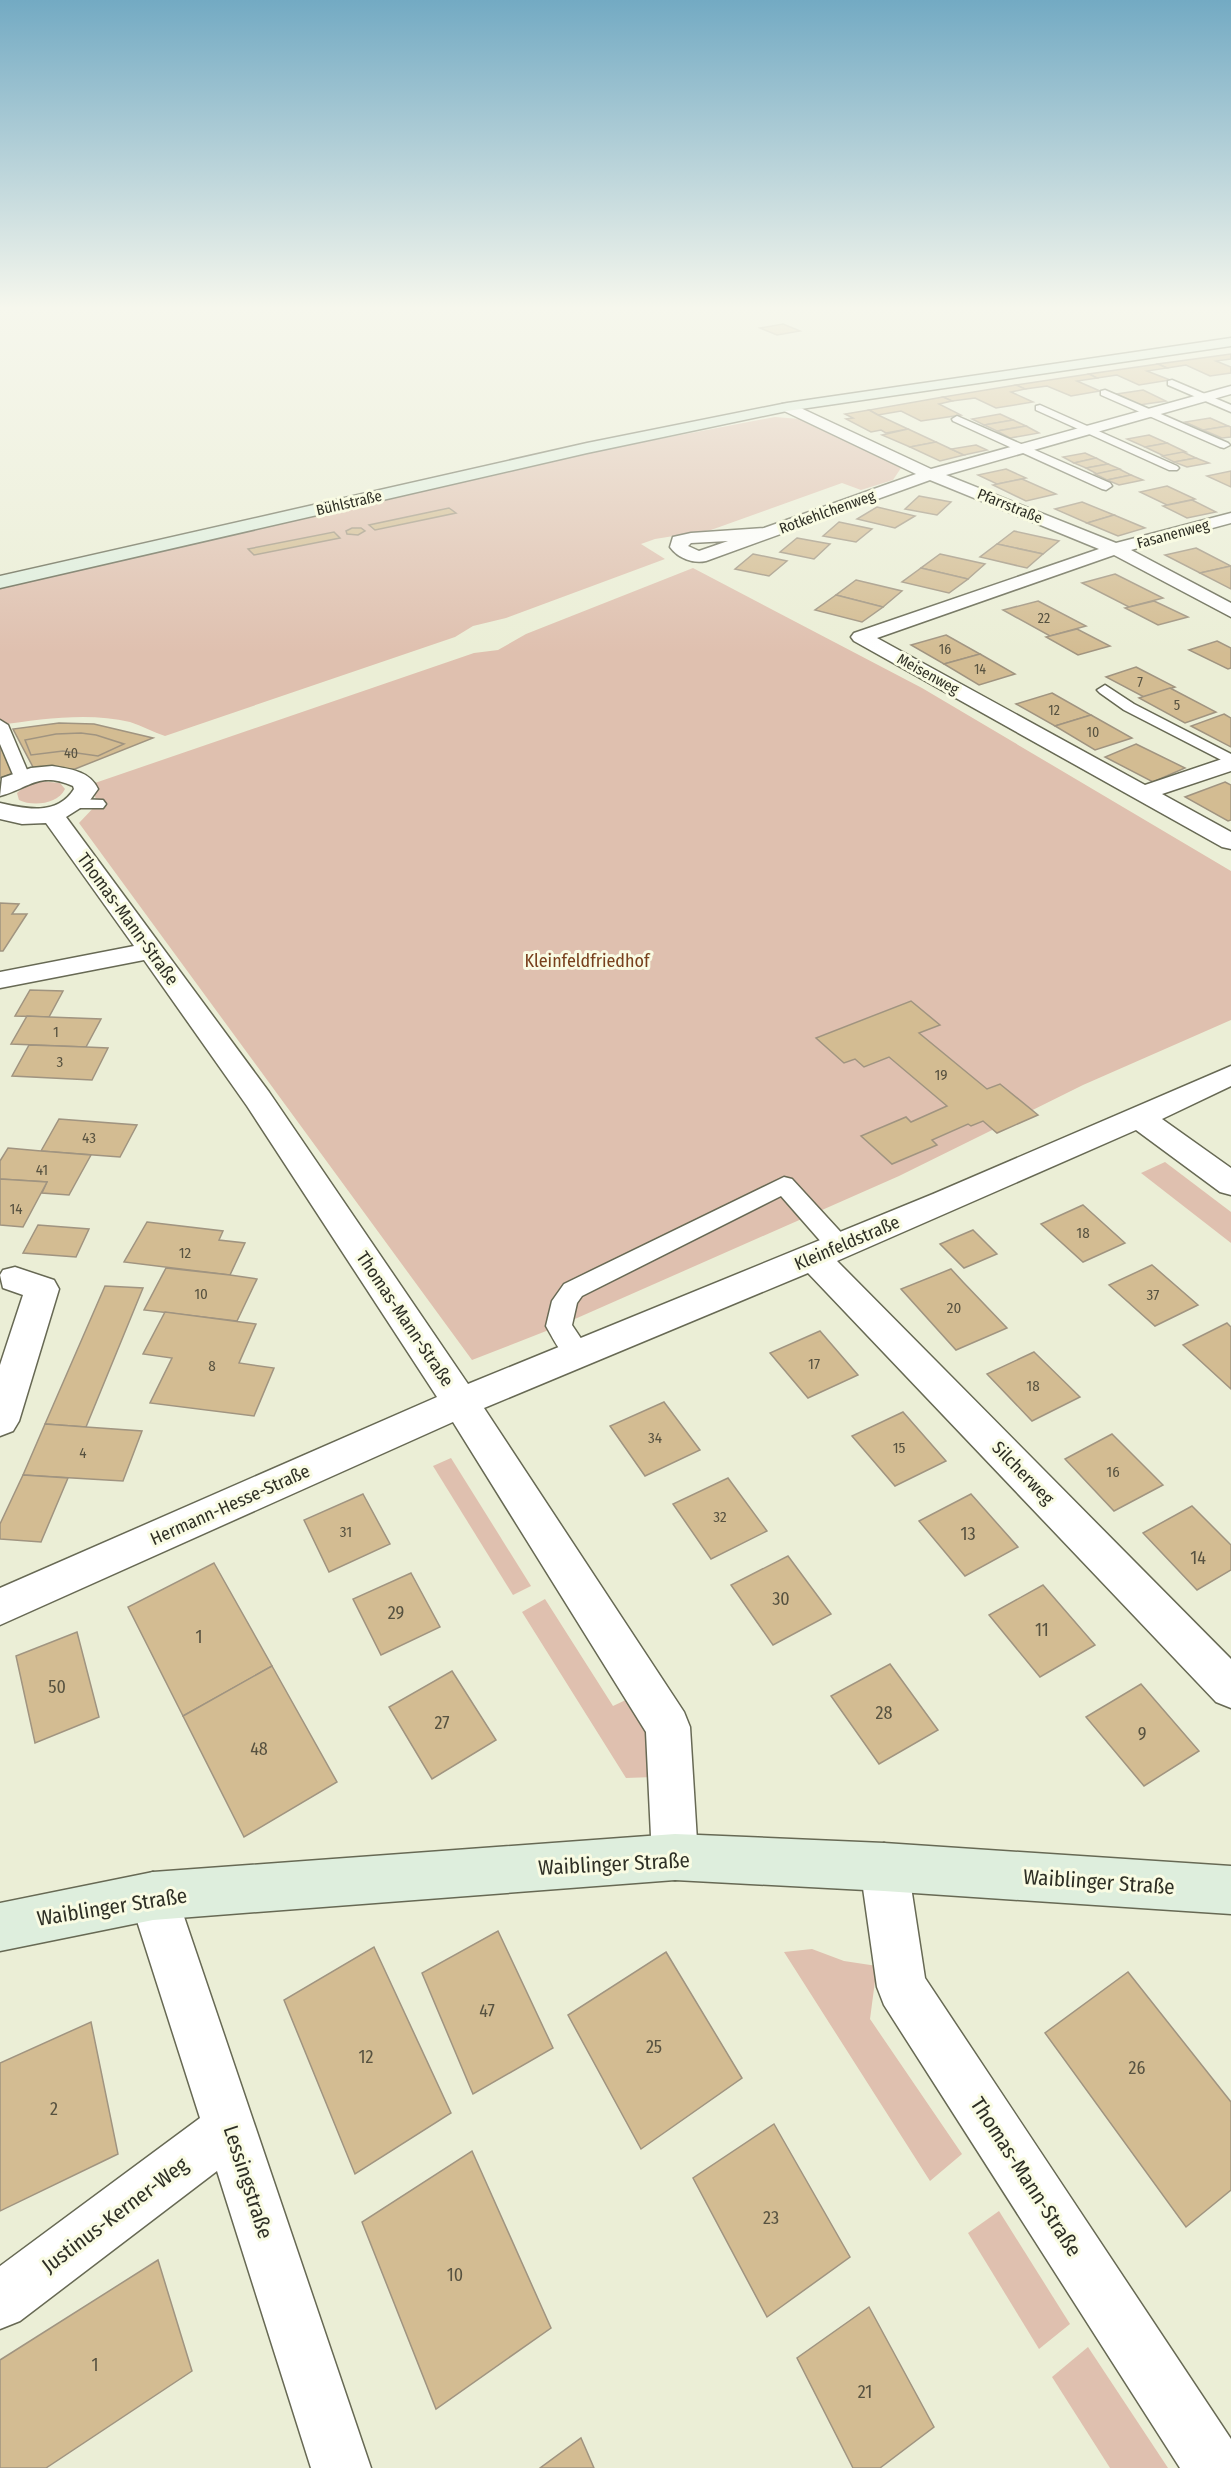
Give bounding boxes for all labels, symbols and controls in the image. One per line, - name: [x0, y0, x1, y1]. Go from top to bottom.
- street label: Pfarrstraße: [975, 485, 1045, 527]
- street label: Rotkehlchenweg: [777, 486, 877, 538]
- street label: Bühlstraße: [314, 487, 384, 519]
- street label: Fasanenweg: [1135, 516, 1211, 552]
- house number: 22: [1038, 610, 1050, 627]
- house number: 16: [939, 641, 951, 658]
- street label: Meisenweg: [894, 650, 962, 698]
- house number: 14: [974, 661, 986, 678]
- house number: 7: [1137, 674, 1143, 691]
- house number: 5: [1174, 697, 1180, 714]
- house number: 12: [1048, 702, 1060, 719]
- house number: 10: [1087, 724, 1099, 741]
- house number: 40: [64, 745, 78, 762]
- street label: Thomas-Mann-Straße: [73, 848, 184, 990]
- park label: Kleinfeldfriedhof: [525, 950, 651, 972]
- house number: 1: [53, 1023, 59, 1041]
- house number: 3: [57, 1053, 64, 1071]
- house number: 19: [934, 1066, 948, 1084]
- house number: 43: [82, 1129, 96, 1147]
- house number: 41: [36, 1161, 48, 1179]
- house number: 14: [9, 1200, 23, 1218]
- street label: Kleinfeldstraße: [791, 1211, 903, 1275]
- house number: 18: [1076, 1224, 1090, 1242]
- house number: 12: [179, 1244, 192, 1262]
- street label: Thomas-Mann-Straße: [352, 1247, 458, 1391]
- house number: 10: [194, 1285, 208, 1303]
- house number: 37: [1147, 1286, 1159, 1304]
- house number: 20: [947, 1299, 961, 1317]
- house number: 17: [808, 1355, 820, 1373]
- house number: 8: [208, 1357, 216, 1375]
- house number: 18: [1026, 1377, 1040, 1395]
- house number: 34: [648, 1429, 662, 1447]
- street label: Silcherweg: [987, 1437, 1059, 1510]
- house number: 15: [893, 1439, 905, 1457]
- house number: 4: [79, 1444, 87, 1462]
- street label: Hermann-Hesse-Straße: [147, 1460, 313, 1550]
- house number: 16: [1106, 1463, 1120, 1481]
- house number: 32: [713, 1508, 727, 1526]
- house number: 31: [340, 1523, 352, 1541]
- house number: 13: [960, 1523, 976, 1545]
- house number: 14: [1190, 1547, 1206, 1569]
- house number: 30: [772, 1588, 790, 1610]
- house number: 29: [388, 1602, 404, 1624]
- house number: 11: [1035, 1619, 1049, 1641]
- house number: 1: [195, 1626, 203, 1648]
- house number: 50: [48, 1676, 66, 1698]
- house number: 28: [876, 1702, 892, 1724]
- house number: 27: [434, 1712, 450, 1734]
- house number: 9: [1138, 1723, 1146, 1745]
- house number: 48: [250, 1738, 268, 1760]
- street label: Waiblinger Straße: [538, 1847, 690, 1881]
- street label: Waiblinger Straße: [1022, 1864, 1176, 1900]
- street label: Waiblinger Straße: [35, 1882, 189, 1932]
- house number: 47: [479, 2000, 495, 2022]
- house number: 25: [646, 2036, 662, 2058]
- house number: 12: [359, 2046, 374, 2068]
- house number: 26: [1129, 2057, 1146, 2079]
- street label: Thomas-Mann-Straße: [965, 2092, 1087, 2262]
- house number: 2: [50, 2098, 58, 2120]
- street label: Lessingstraße: [217, 2122, 279, 2242]
- street label: Justinus-Kerner-Weg: [37, 2151, 193, 2278]
- house number: 23: [763, 2207, 779, 2229]
- house number: 10: [447, 2264, 463, 2286]
- house number: 1: [91, 2354, 99, 2376]
- house number: 21: [858, 2381, 872, 2403]

